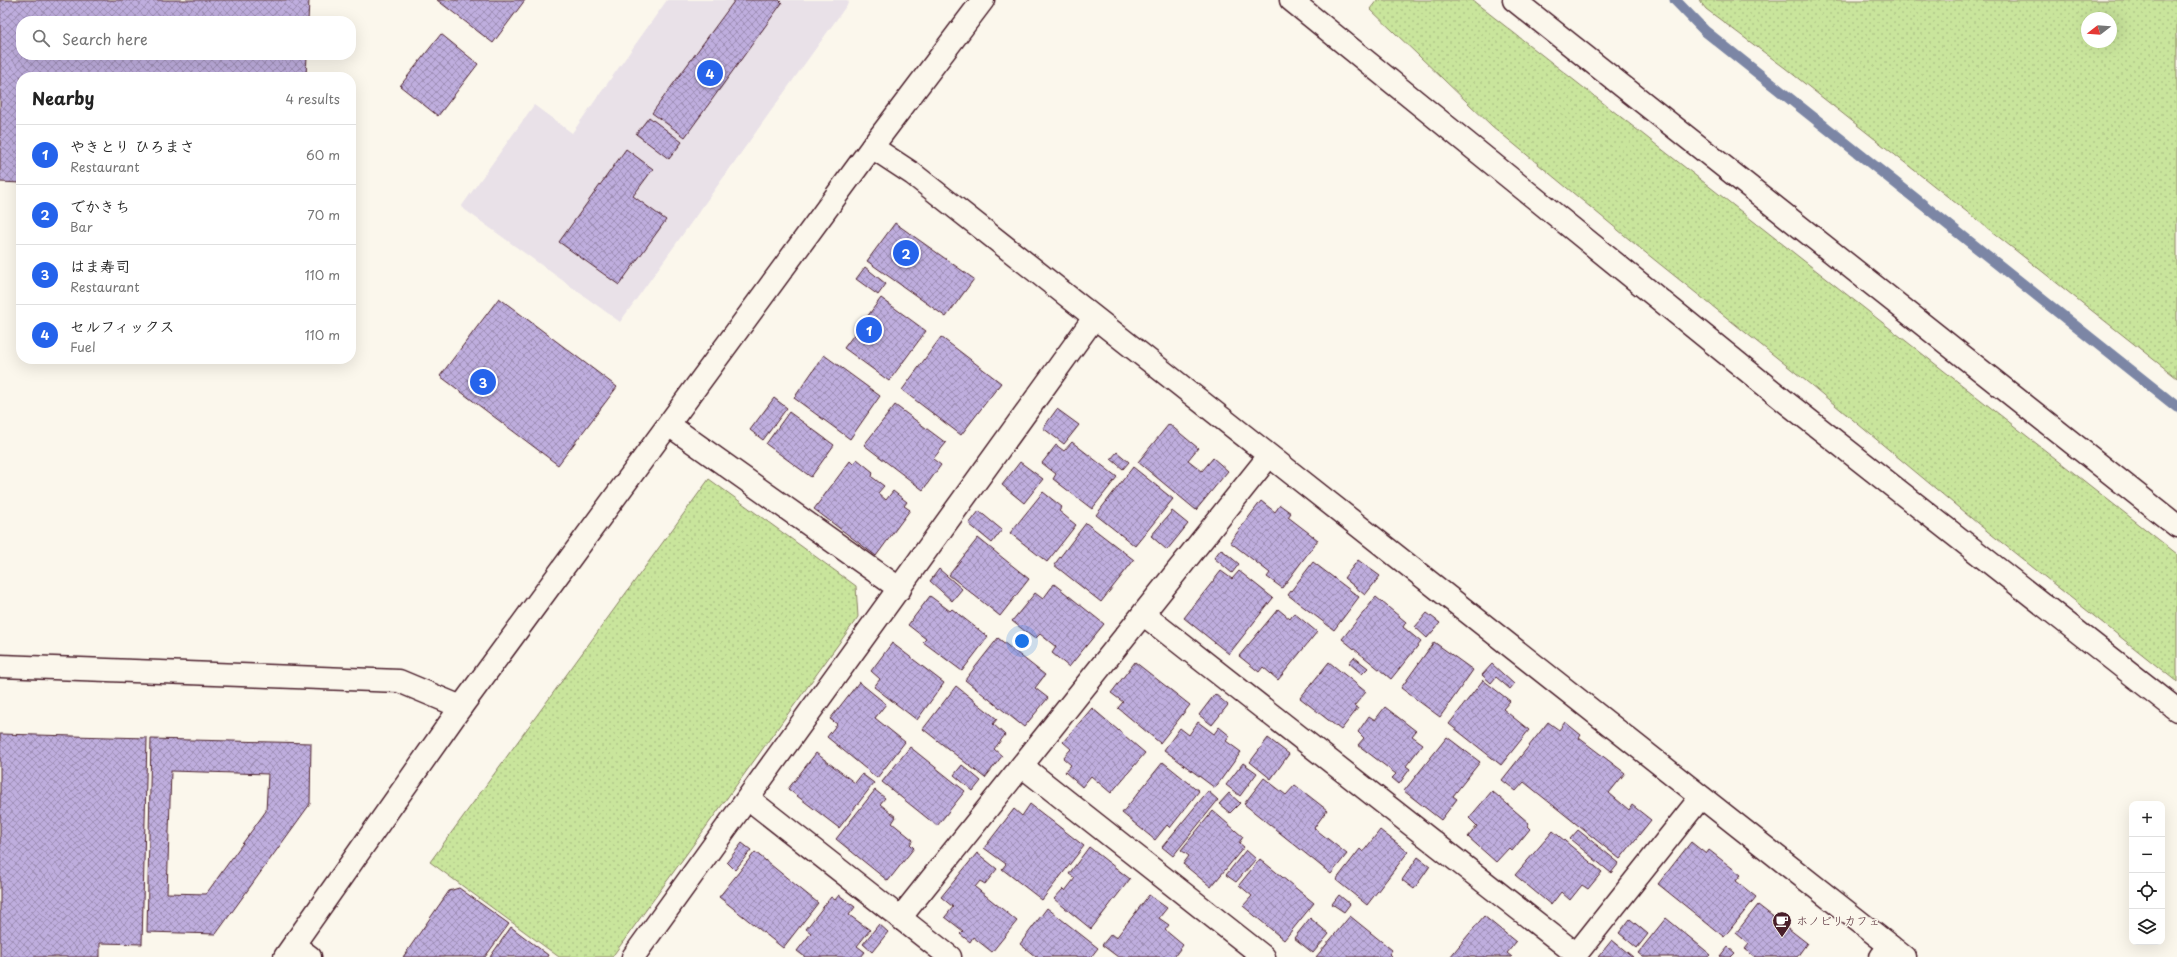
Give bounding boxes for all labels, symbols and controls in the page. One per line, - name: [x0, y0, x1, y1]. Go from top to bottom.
- north arrow: [2081, 12, 2117, 48]
- search box: [16, 16, 356, 60]
- icon: search: [30, 27, 52, 49]
- text: Search here: [62, 27, 148, 50]
- pin: 4: [697, 58, 723, 88]
- text: Nearby: [32, 85, 94, 111]
- text: 4 results: [286, 89, 340, 108]
- text: やきとり ひろまさ: [70, 134, 195, 157]
- text: 1: [42, 145, 48, 164]
- text: 60 m: [306, 145, 340, 164]
- text: Restaurant: [70, 157, 140, 176]
- text: でかきち: [70, 194, 130, 217]
- text: 2: [40, 205, 50, 224]
- text: 70 m: [307, 205, 340, 224]
- text: Bar: [70, 217, 93, 236]
- pin: 2: [893, 238, 919, 268]
- text: はま寿司: [70, 254, 130, 277]
- text: 3: [41, 265, 49, 284]
- text: 110 m: [305, 265, 340, 284]
- text: Restaurant: [70, 277, 140, 296]
- text: セルフィックス: [70, 314, 174, 337]
- pin: 1: [856, 315, 882, 345]
- text: 4: [41, 325, 49, 344]
- text: 110 m: [305, 325, 340, 344]
- text: Fuel: [70, 337, 96, 356]
- pin: 3: [470, 367, 496, 397]
- your location: [1012, 631, 1032, 651]
- map controls: [2129, 801, 2165, 945]
- button: +: [2129, 801, 2165, 837]
- button: −: [2129, 837, 2165, 873]
- button: locate: [2129, 873, 2165, 909]
- button: layers: [2129, 909, 2165, 945]
- cafe icon: ホノビリカフェ: [1771, 910, 1793, 938]
- place label: ホノビリカフェ: [1796, 911, 1880, 929]

